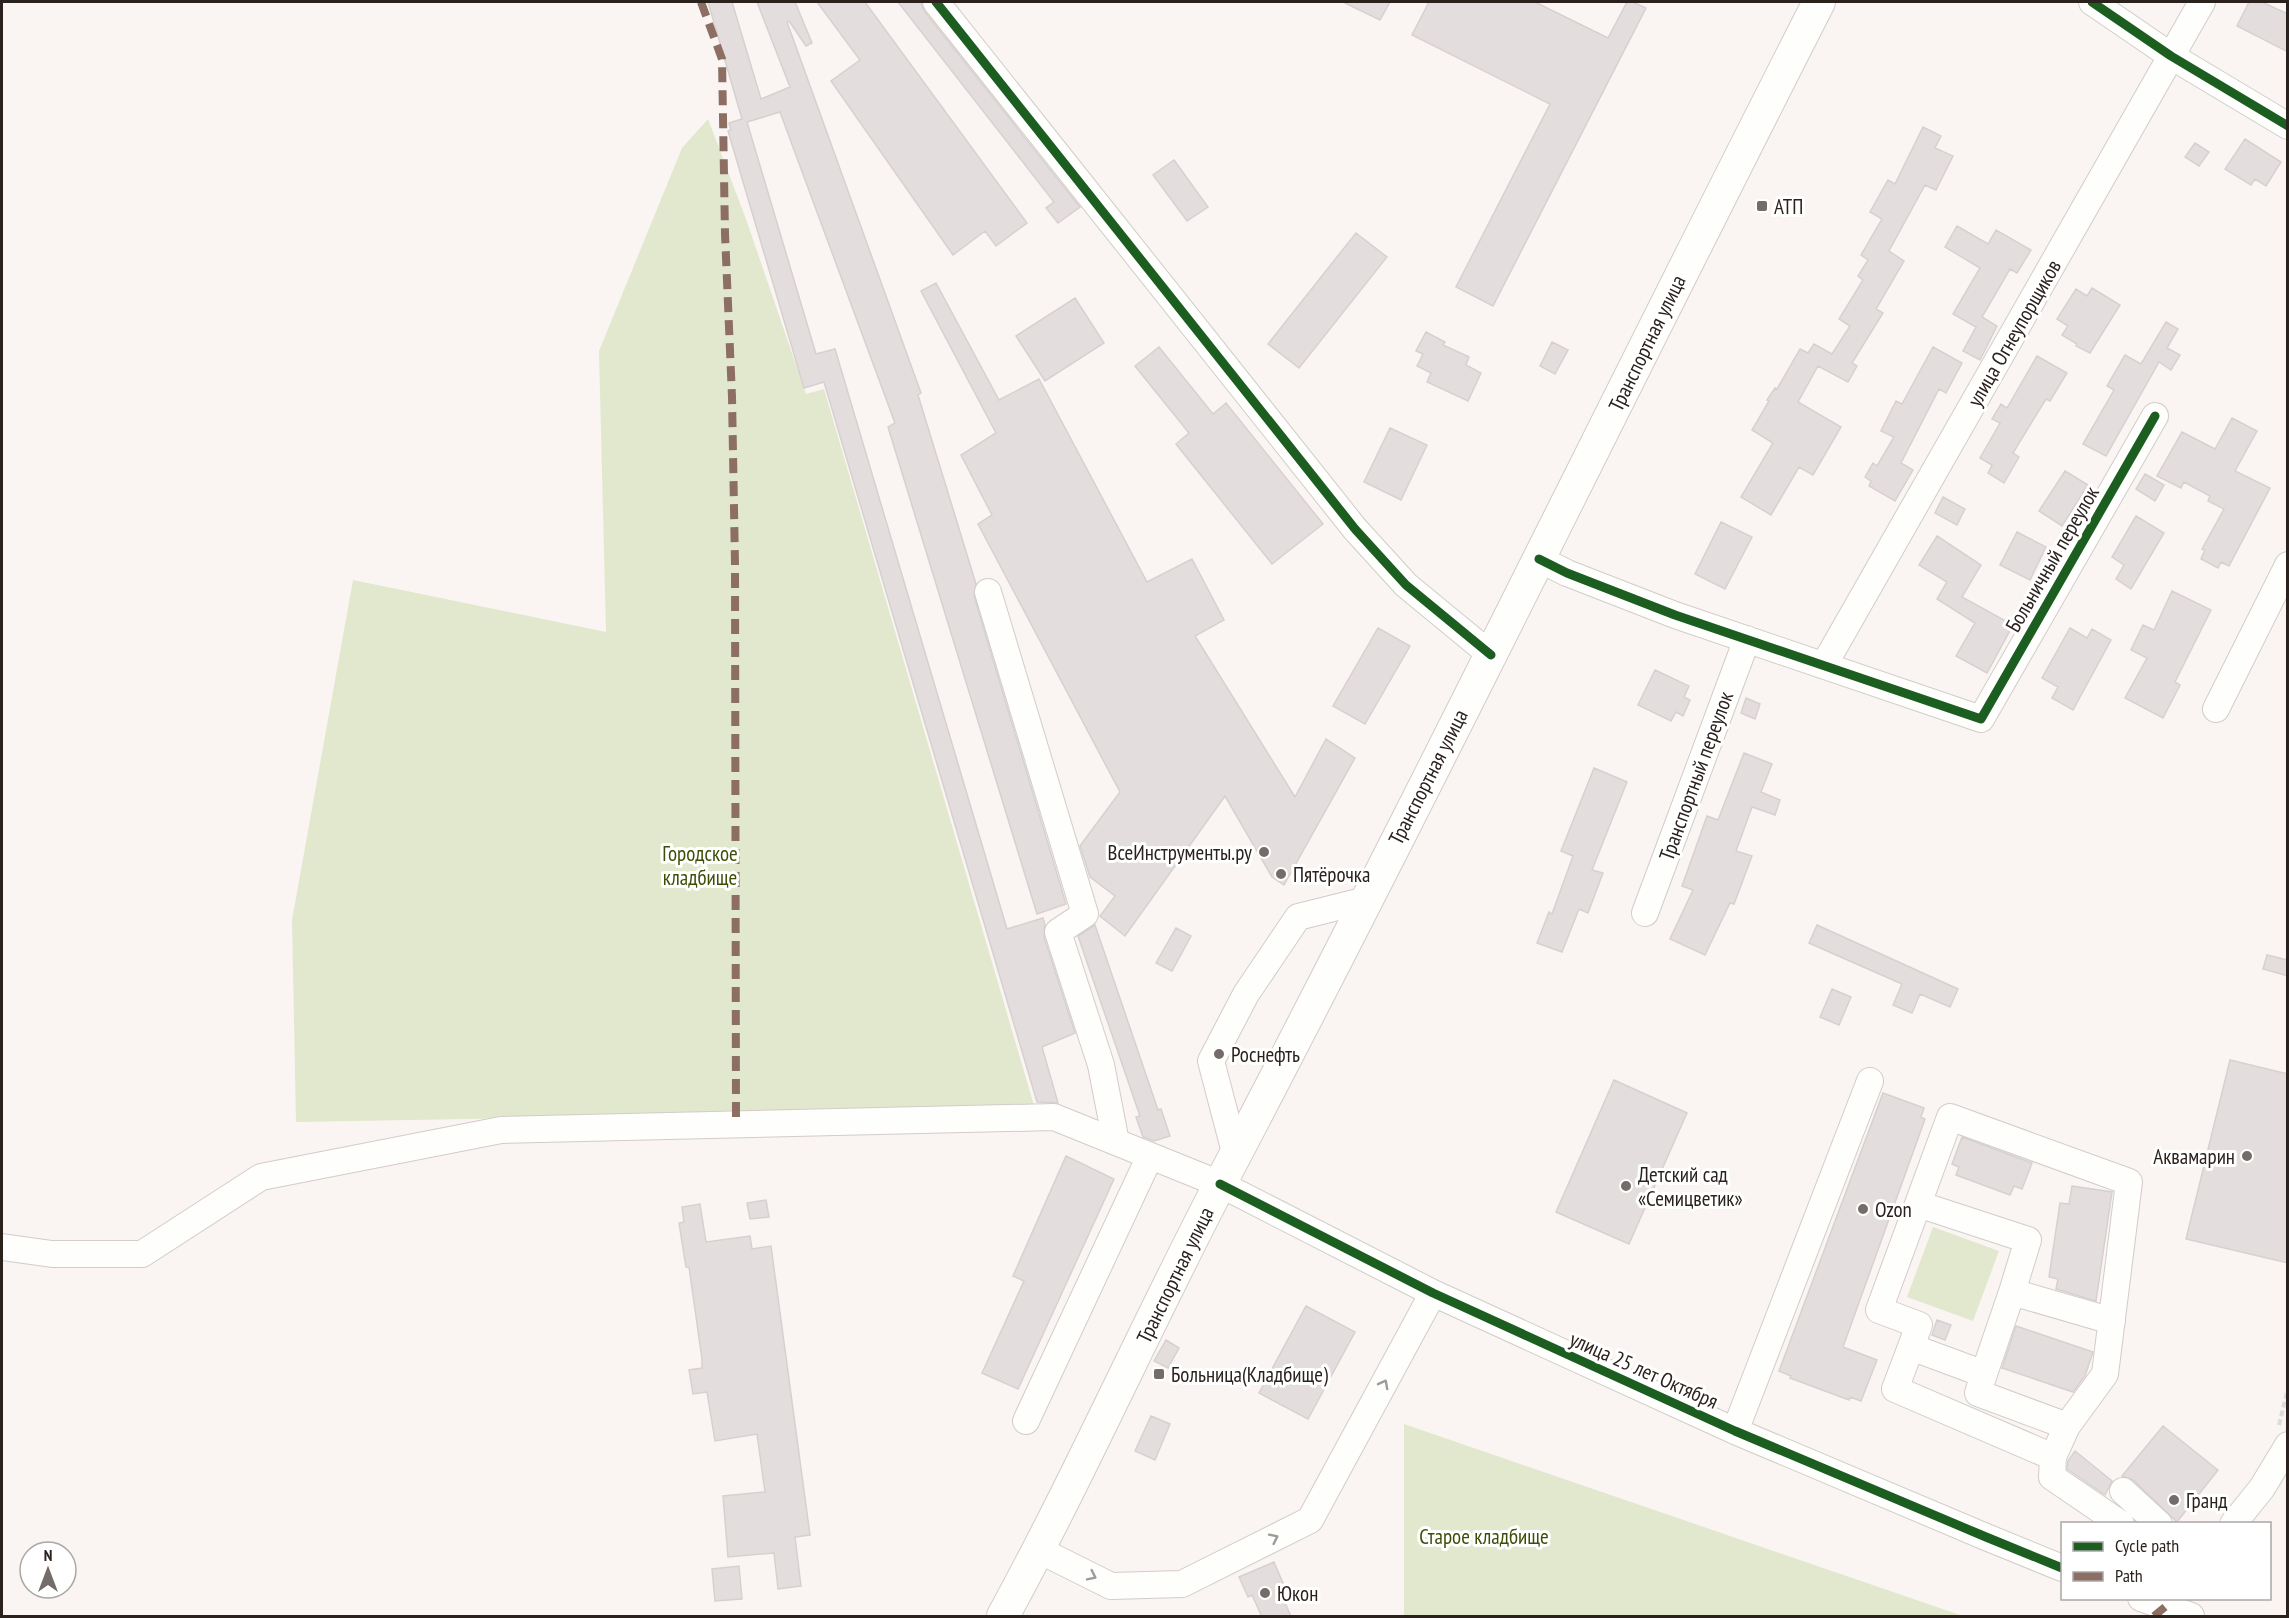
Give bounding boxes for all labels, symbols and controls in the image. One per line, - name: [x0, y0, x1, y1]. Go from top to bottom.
- place label: АТП: [1774, 193, 1803, 220]
- marker: АТП: [1755, 199, 1769, 213]
- street label: улица Огнеупорщиков: [1961, 255, 2067, 411]
- street label: Транспортная улица: [1602, 270, 1692, 416]
- street label: Больничный переулок: [1999, 481, 2105, 637]
- street label: Транспортный переулок: [1653, 688, 1739, 864]
- street label: Транспортная улица: [1382, 705, 1474, 849]
- place label: ВсеИнструменты.ру: [1108, 839, 1252, 866]
- park label: Городское кладбище: [662, 840, 738, 891]
- marker: ВсеИнструменты.ру: [1257, 845, 1271, 859]
- place label: Пятёрочка: [1293, 861, 1370, 888]
- marker: Пятёрочка: [1274, 867, 1288, 881]
- place label: Роснефть: [1231, 1041, 1300, 1068]
- marker: Роснефть: [1212, 1047, 1226, 1061]
- place label: Аквамарин: [2153, 1143, 2235, 1170]
- marker: Аквамарин: [2240, 1149, 2254, 1163]
- place label: Детский сад «Семицветик»: [1638, 1161, 1743, 1212]
- marker: Детский сад «Семицветик»: [1619, 1179, 1633, 1193]
- place label: Ozon: [1875, 1196, 1912, 1223]
- street label: Транспортная улица: [1130, 1202, 1220, 1348]
- marker: Ozon: [1856, 1202, 1870, 1216]
- street label: улица 25 лет Октября: [1566, 1325, 1722, 1415]
- place label: Больница(Кладбище): [1171, 1361, 1328, 1388]
- marker: Больница(Кладбище): [1152, 1367, 1166, 1381]
- one-way arrow: [1377, 1380, 1388, 1391]
- place label: Гранд: [2186, 1487, 2227, 1514]
- marker: Гранд: [2167, 1493, 2181, 1507]
- legend: [2061, 1522, 2271, 1600]
- park label: Старое кладбище: [1419, 1523, 1549, 1550]
- one-way arrow: [1267, 1534, 1278, 1546]
- text: Cycle path: [2115, 1534, 2179, 1557]
- north arrow: [18, 1540, 78, 1600]
- text: N: [44, 1545, 52, 1565]
- text: Path: [2115, 1564, 2143, 1587]
- one-way arrow: [1085, 1569, 1096, 1581]
- place label: Юкон: [1277, 1580, 1318, 1607]
- marker: Юкон: [1258, 1586, 1272, 1600]

